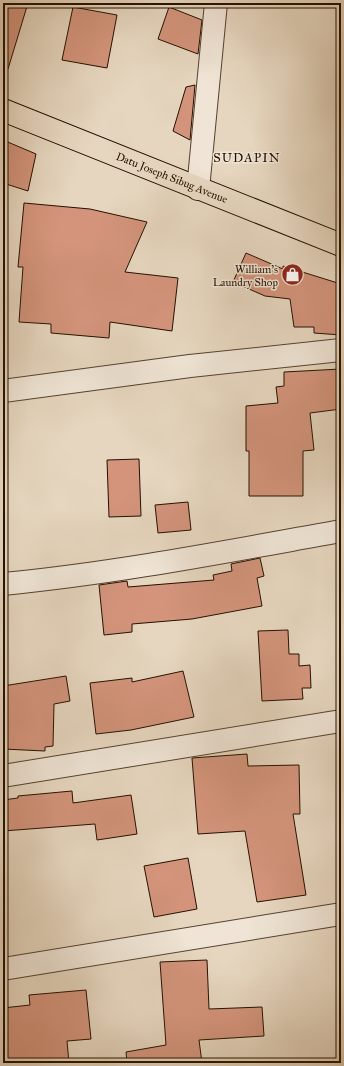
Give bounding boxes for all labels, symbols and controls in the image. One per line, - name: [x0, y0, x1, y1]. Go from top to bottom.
- street label: Datu Joseph Sibug Avenue: [114, 149, 230, 206]
- district label: SUDAPIN: [213, 150, 281, 166]
- shop icon: William’s Laundry Shop: [280, 262, 306, 288]
- place label: William’s Laundry Shop: [213, 263, 278, 289]

